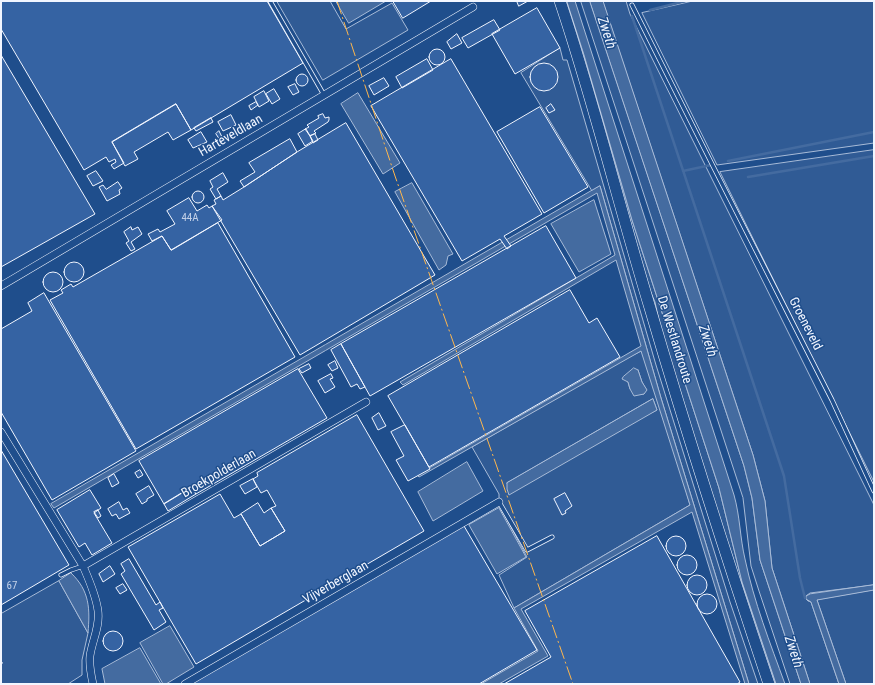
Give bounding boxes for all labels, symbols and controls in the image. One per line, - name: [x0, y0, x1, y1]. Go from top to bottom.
- water label: Zweth: [593, 15, 619, 51]
- street label: Harteveldlaan: [196, 111, 266, 161]
- house number: 44A: [181, 211, 199, 225]
- street label: De Westlandroute: [653, 294, 695, 386]
- street label: Groeneveld: [785, 295, 825, 353]
- water label: Zweth: [694, 323, 720, 359]
- street label: Broekpolderlaan: [179, 446, 259, 502]
- street label: Vijverberglaan: [300, 558, 372, 608]
- house number: 67: [7, 579, 17, 593]
- water label: Zweth: [780, 634, 806, 670]

